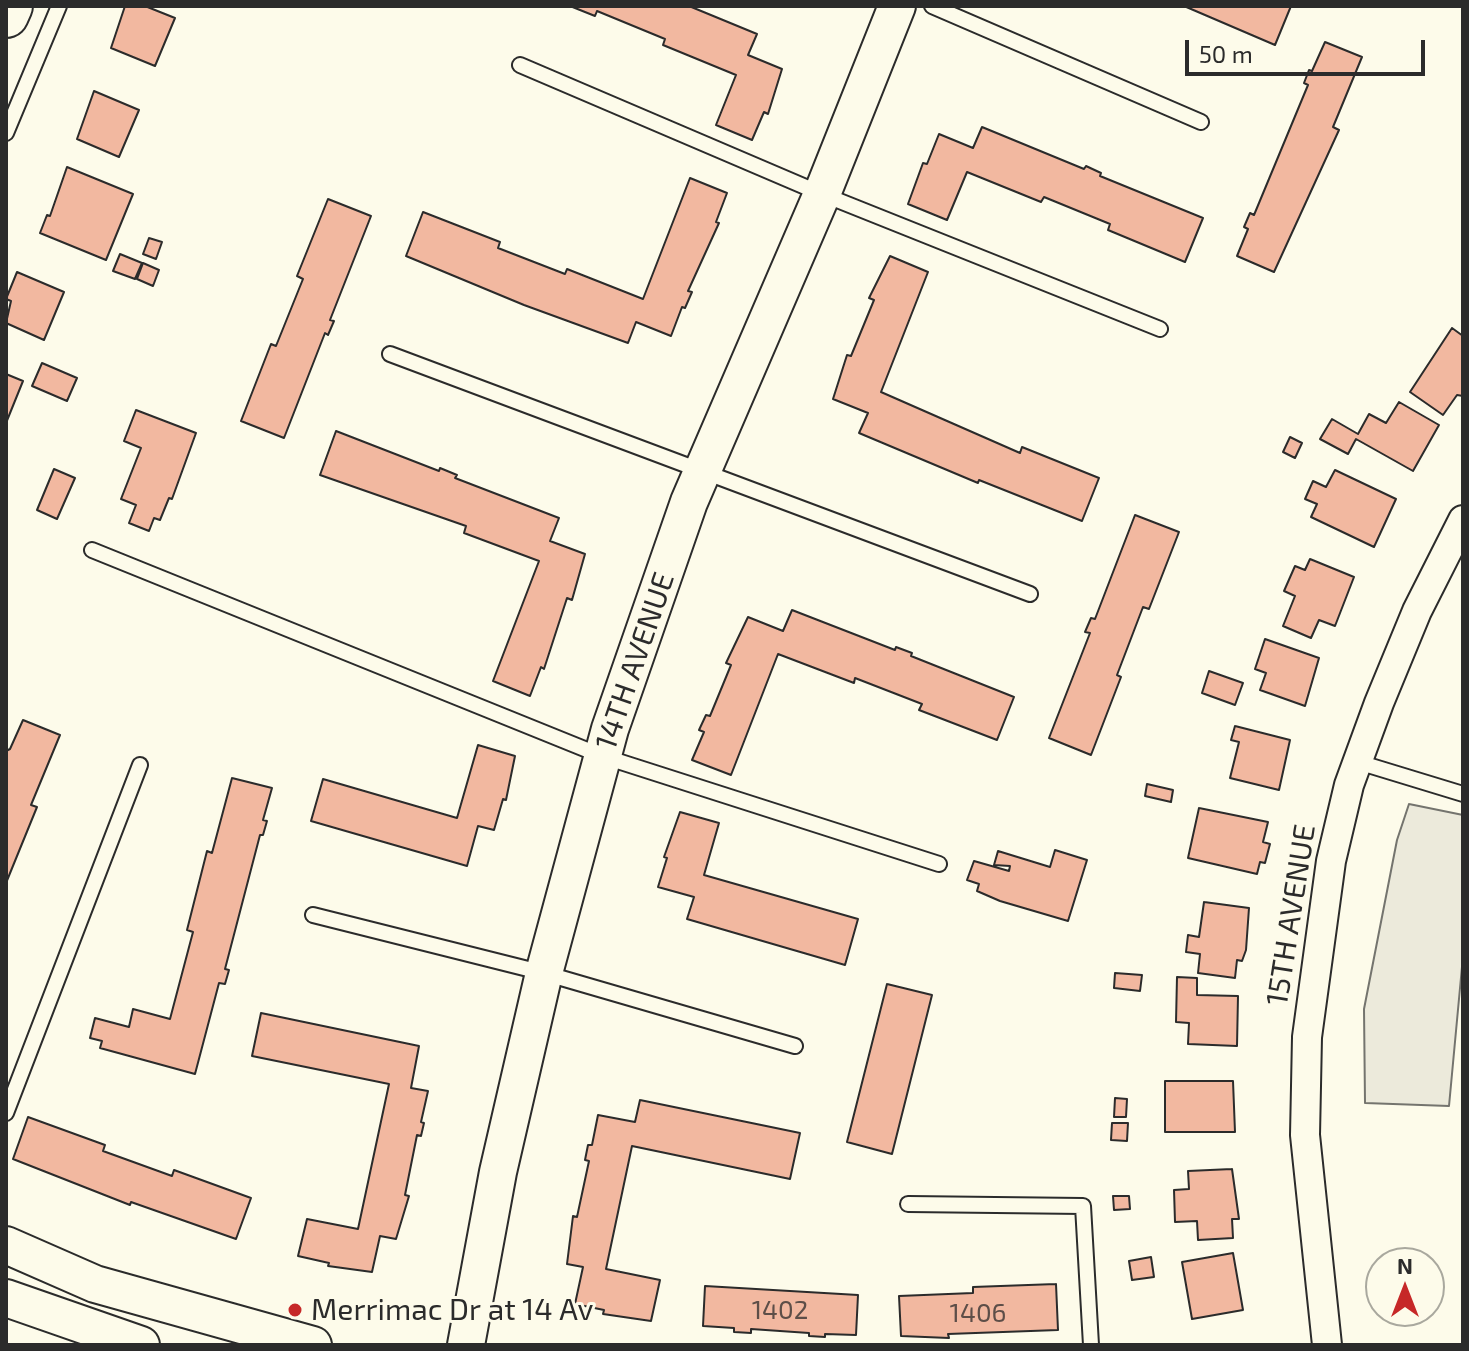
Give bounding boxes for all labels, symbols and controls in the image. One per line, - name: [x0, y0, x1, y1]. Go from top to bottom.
- scale bar: [1189, 24, 1429, 74]
- text: 50 m: [1199, 39, 1253, 68]
- street label: 14TH AVENUE: [588, 568, 682, 754]
- street label: 15TH AVENUE: [1259, 822, 1323, 1008]
- north arrow: [1365, 1247, 1445, 1327]
- text: N: [1397, 1252, 1413, 1278]
- place label: Merrimac Dr at 14 Av: [311, 1292, 593, 1328]
- house number: 1402: [752, 1294, 808, 1326]
- house number: 1406: [950, 1297, 1006, 1329]
- marker: Merrimac Dr at 14 Av: [286, 1301, 304, 1319]

